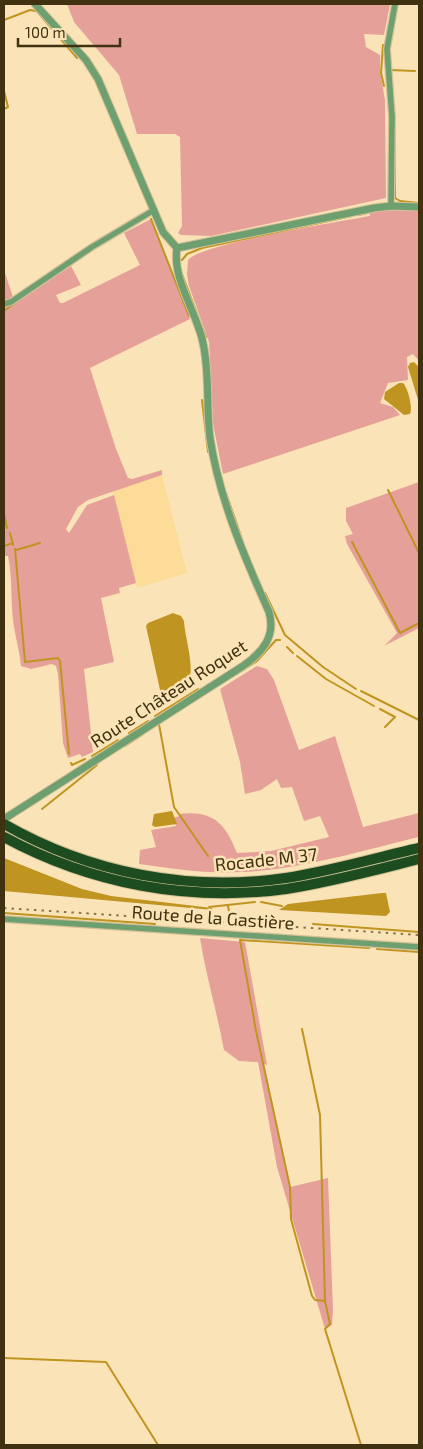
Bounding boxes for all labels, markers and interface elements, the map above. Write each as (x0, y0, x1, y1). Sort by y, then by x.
scale bar (18, 15, 120, 47)
text: 100 m (25, 23, 66, 41)
street label: Route Château Roquet (86, 634, 251, 752)
street label: Rocade M 37 (214, 843, 318, 875)
street label: Route de la Gastière (131, 900, 295, 934)

